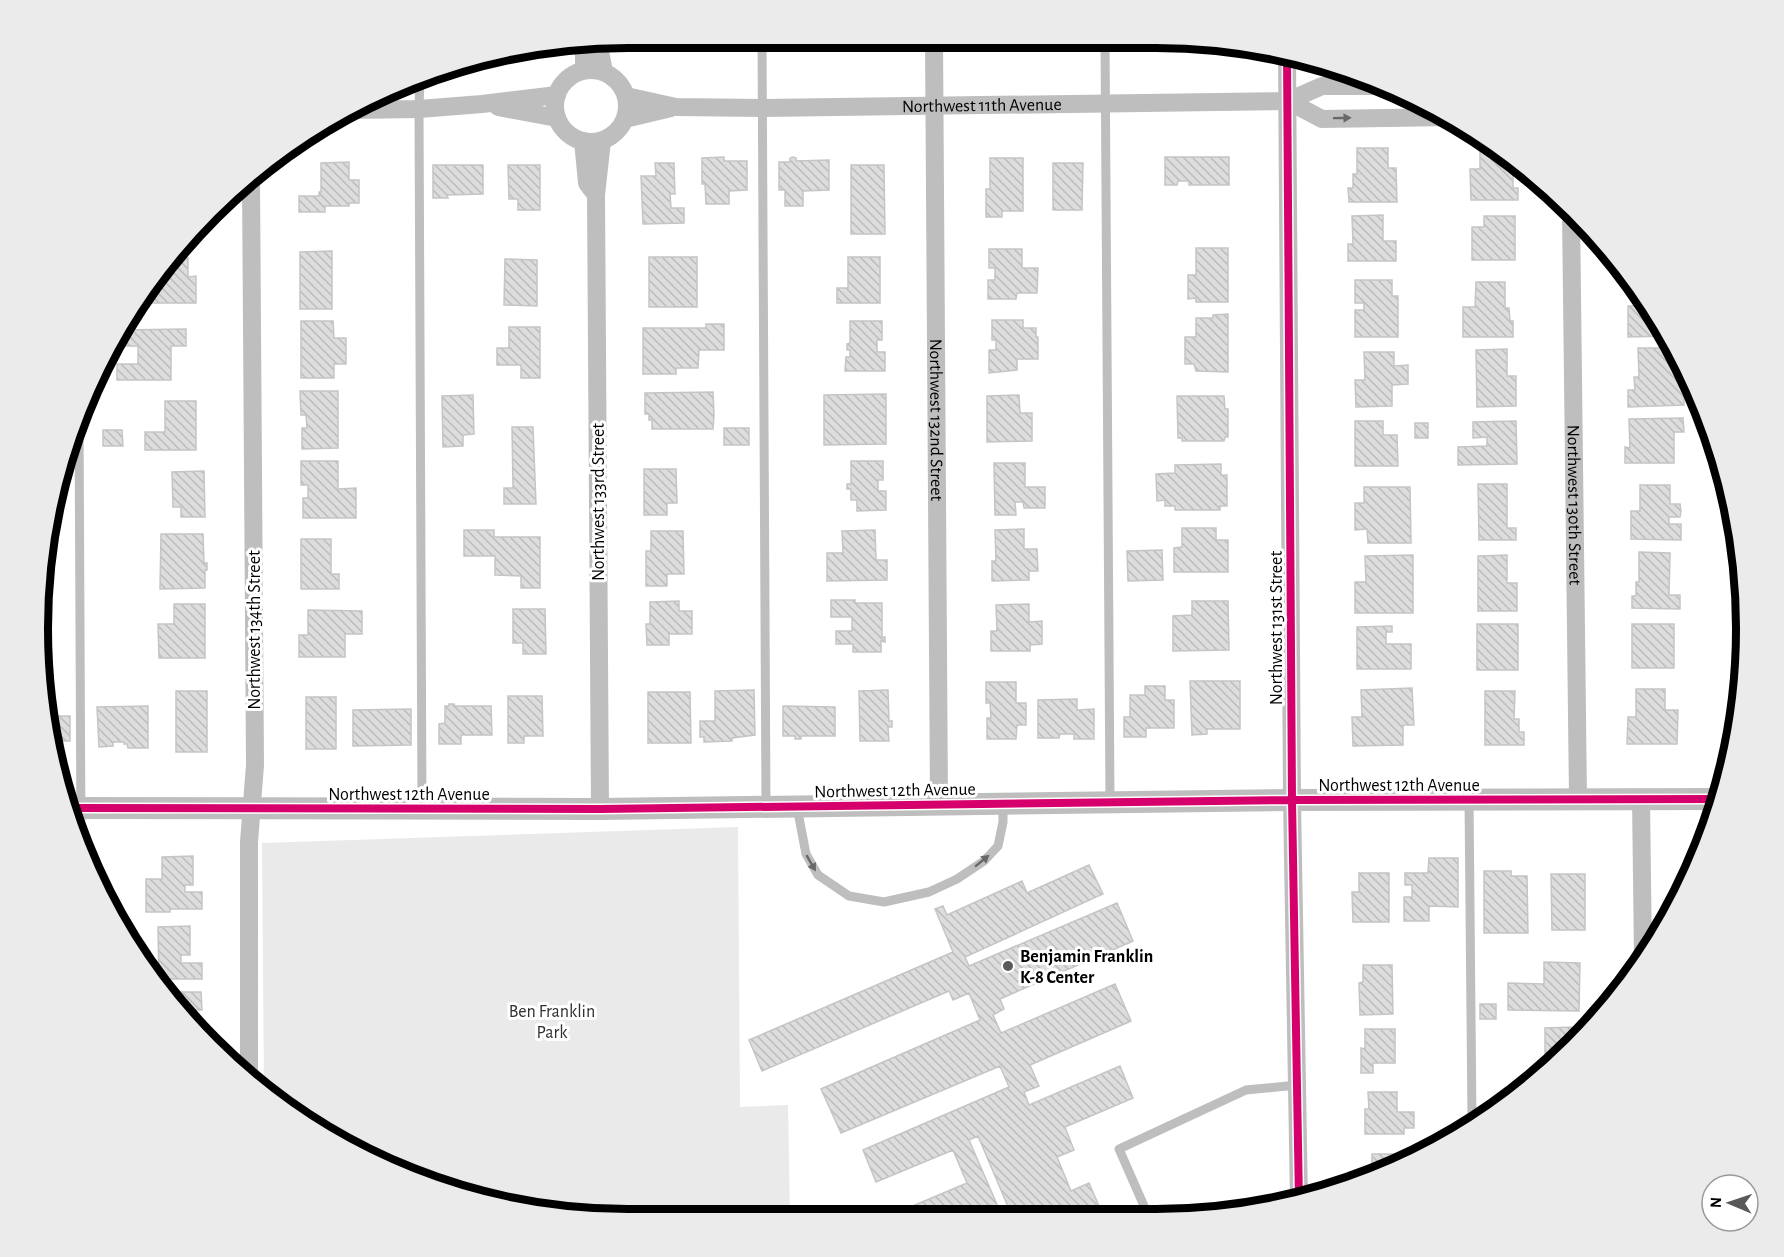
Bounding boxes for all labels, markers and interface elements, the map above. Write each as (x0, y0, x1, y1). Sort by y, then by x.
street label: Northwest 11th Avenue (902, 96, 1062, 116)
one-way arrow (1332, 114, 1351, 123)
street label: Northwest 132nd Street (926, 339, 945, 502)
street label: Northwest 133rd Street (590, 423, 608, 581)
street label: Northwest 130th Street (1564, 425, 1583, 586)
street label: Northwest 134th Street (246, 550, 264, 710)
street label: Northwest 131st Street (1268, 551, 1286, 705)
street label: Northwest 12th Avenue (1318, 777, 1480, 795)
street label: Northwest 12th Avenue (814, 781, 976, 801)
street label: Northwest 12th Avenue (328, 786, 490, 804)
one-way arrow (806, 855, 816, 872)
one-way arrow (975, 855, 990, 867)
place label: Benjamin Franklin K-8 Center (1020, 948, 1153, 987)
marker: Benjamin Franklin K-8 Center (1001, 959, 1015, 973)
park label: Ben Franklin Park (509, 1003, 595, 1042)
north arrow (1700, 1173, 1760, 1233)
text: N (1708, 1197, 1724, 1208)

